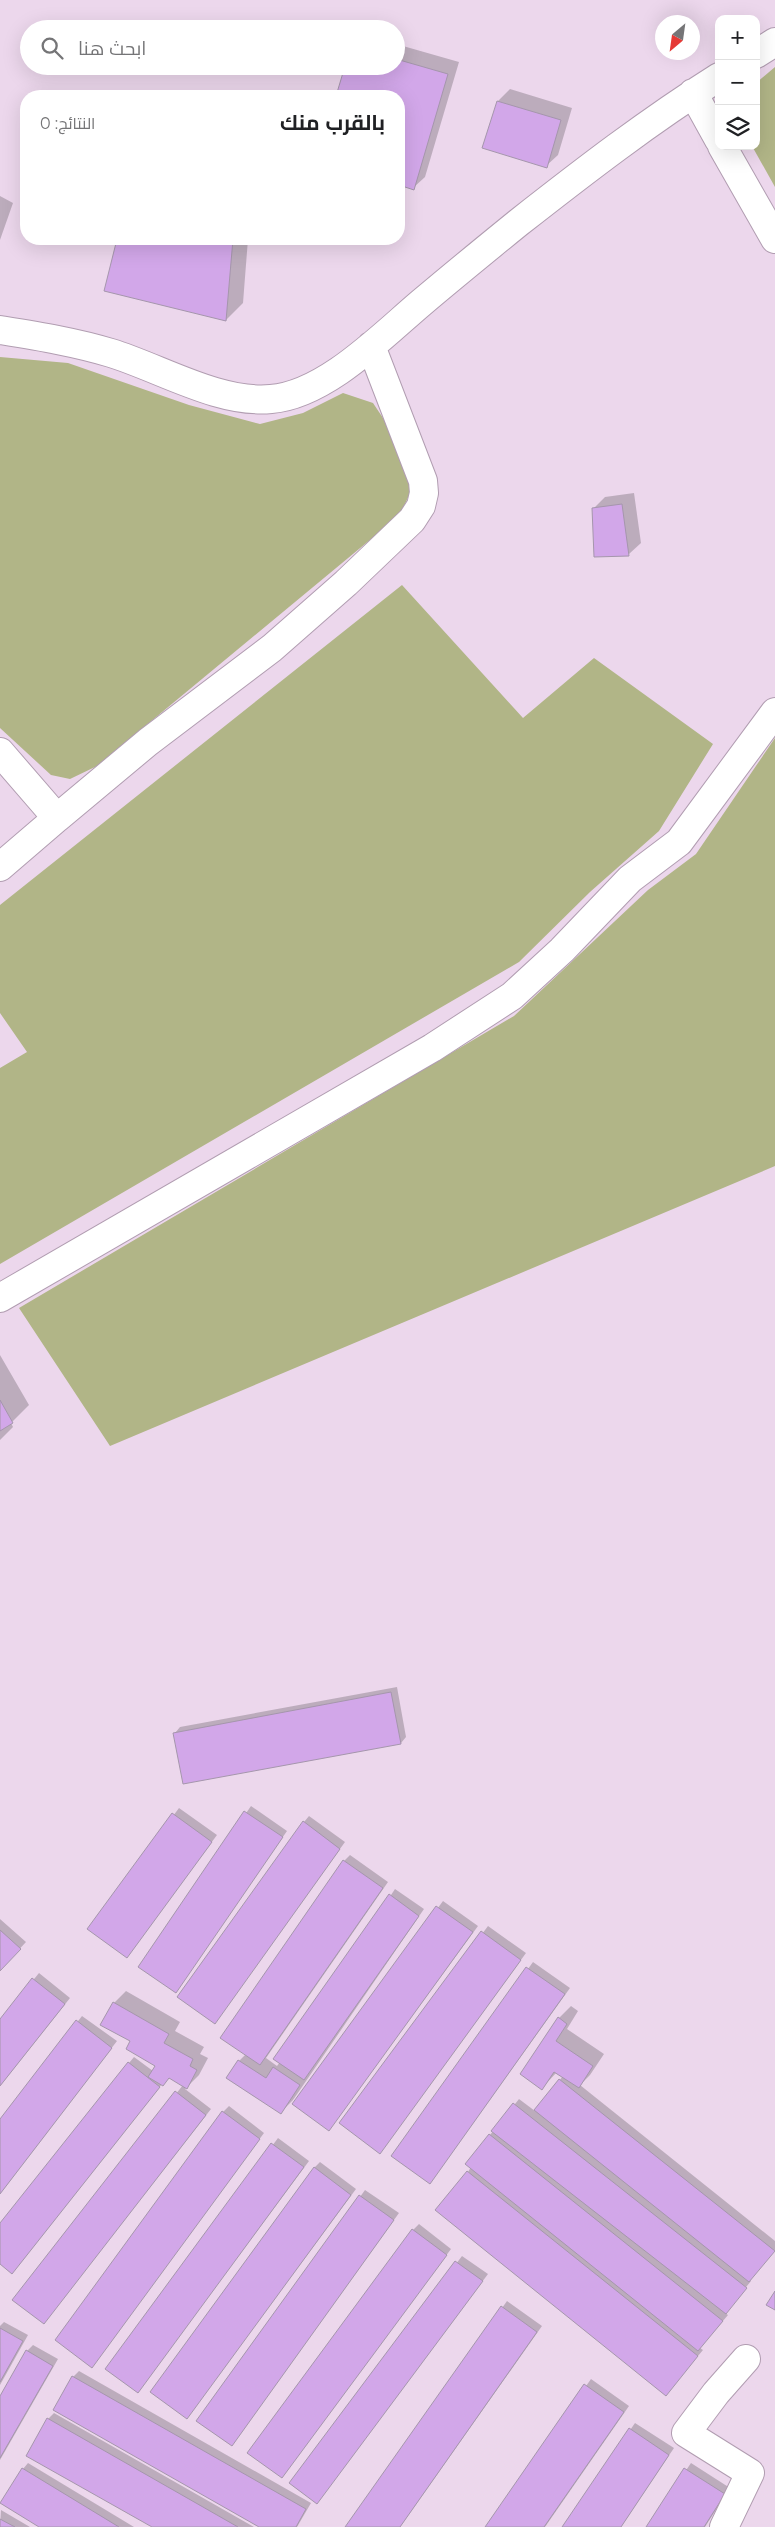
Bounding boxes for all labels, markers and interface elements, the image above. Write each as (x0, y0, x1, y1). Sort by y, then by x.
north arrow (655, 15, 700, 60)
map controls (715, 15, 760, 150)
button: + (715, 15, 760, 60)
search box (20, 20, 405, 75)
icon: search (38, 34, 66, 62)
text: ابحث هنا (78, 37, 146, 60)
button: − (715, 60, 760, 105)
button: layers (715, 105, 760, 150)
text: بالقرب منك (280, 110, 385, 135)
text: النتائج: 0 (40, 114, 95, 133)

